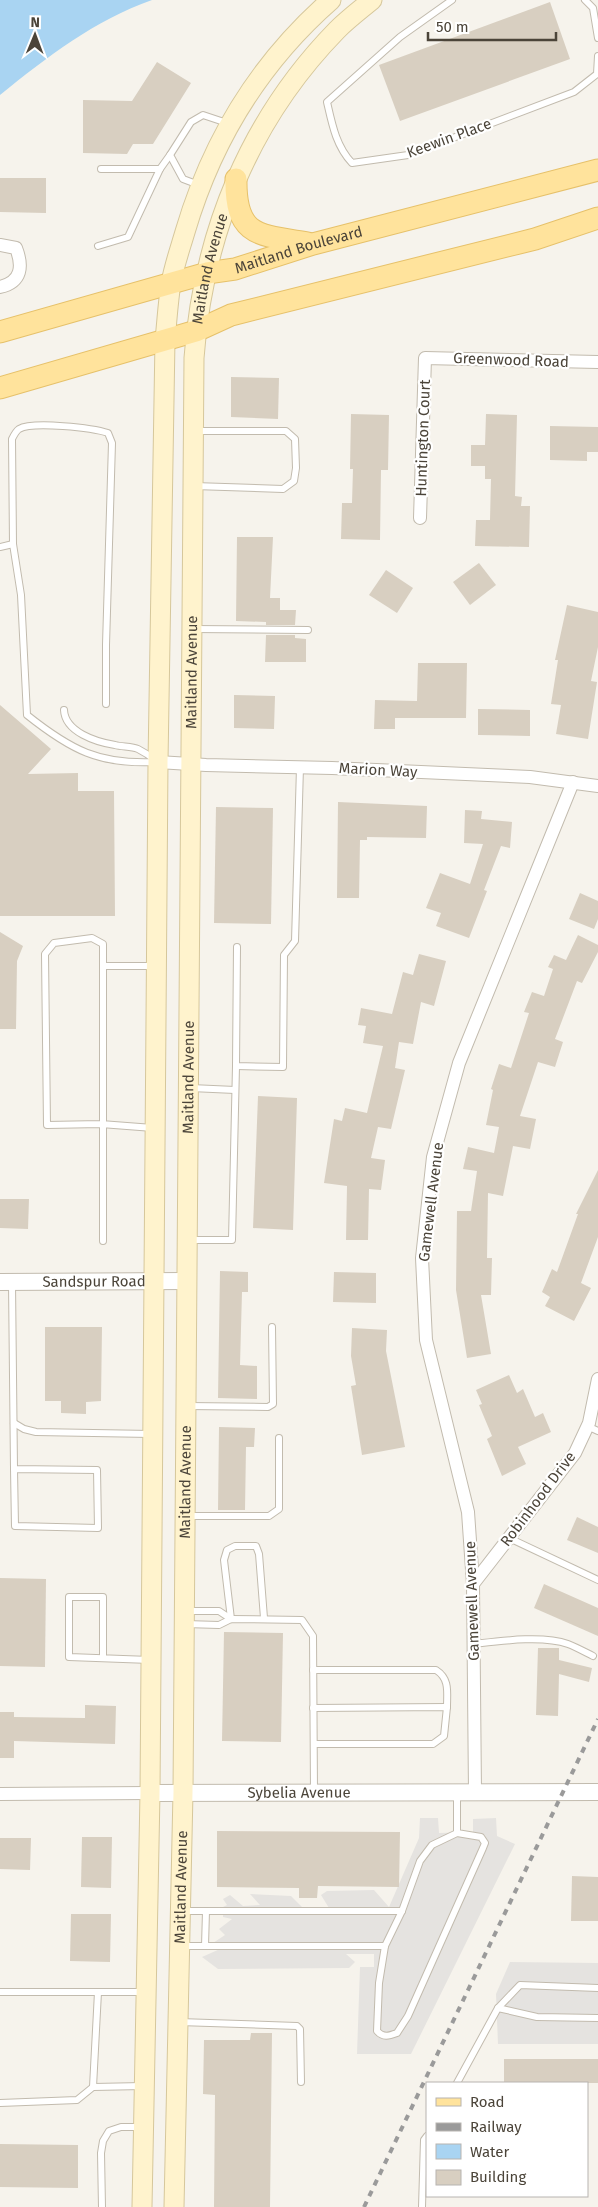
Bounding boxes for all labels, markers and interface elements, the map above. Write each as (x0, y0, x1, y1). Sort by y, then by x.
north arrow (10, 10, 60, 60)
scale bar (428, 10, 556, 42)
text: N (30, 14, 40, 31)
text: 50 m (436, 18, 469, 36)
street label: Keewin Place (404, 114, 494, 162)
street label: Maitland Avenue (188, 211, 232, 325)
street label: Maitland Boulevard (233, 223, 364, 277)
street label: Greenwood Road (453, 349, 569, 371)
street label: Huntington Court (412, 378, 434, 497)
street label: Maitland Avenue (182, 615, 201, 729)
street label: Marion Way (338, 759, 418, 781)
street label: Maitland Avenue (179, 1020, 198, 1134)
street label: Gamewell Avenue (415, 1141, 447, 1263)
street label: Sandspur Road (42, 1272, 146, 1291)
street label: Maitland Avenue (176, 1425, 195, 1539)
street label: Robinhood Drive (497, 1448, 579, 1550)
street label: Gamewell Avenue (461, 1541, 483, 1661)
street label: Sybelia Avenue (247, 1784, 351, 1802)
street label: Maitland Avenue (171, 1830, 191, 1944)
legend (426, 2082, 588, 2197)
text: Road (470, 2093, 505, 2111)
text: Railway (470, 2118, 522, 2136)
text: Water (470, 2143, 509, 2161)
text: Building (470, 2168, 526, 2186)

